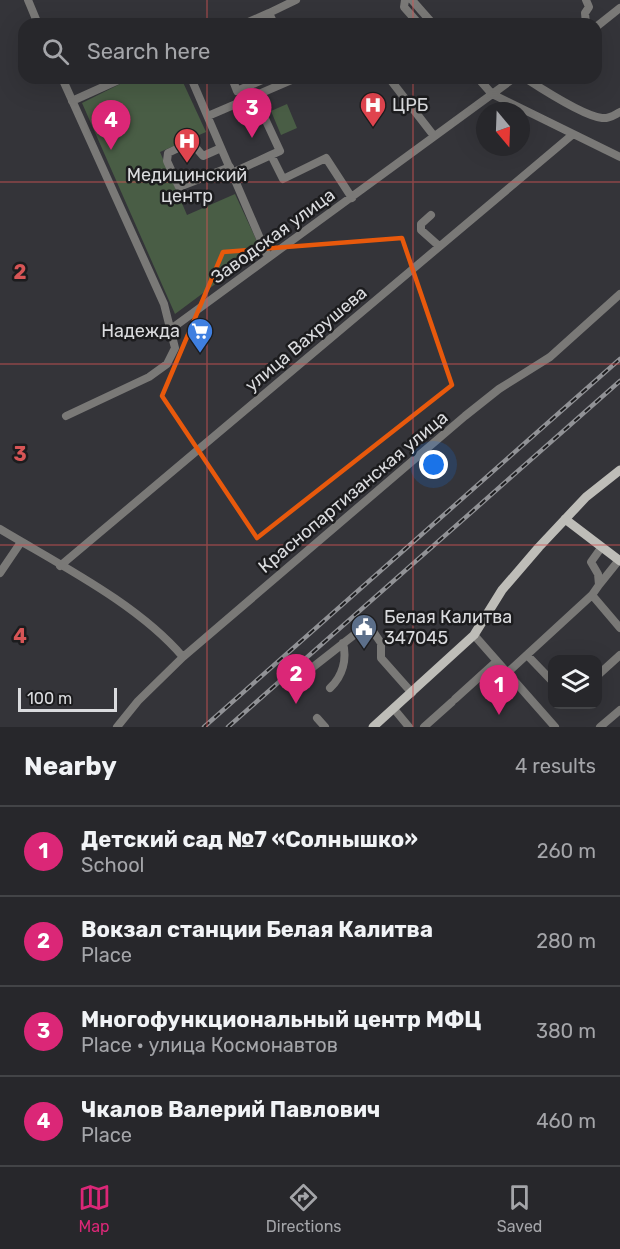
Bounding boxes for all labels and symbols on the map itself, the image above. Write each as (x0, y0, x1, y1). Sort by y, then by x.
pin: 3 (232, 88, 272, 138)
hospital icon: ЦРБ (358, 90, 388, 128)
place label: ЦРБ (392, 94, 428, 116)
pin: 4 (92, 100, 130, 150)
north arrow (476, 102, 530, 156)
hospital icon: Медицинский центр (172, 126, 202, 164)
place label: Медицинский центр (127, 164, 247, 207)
street label: Заводская улица (207, 184, 339, 288)
text: 2 (14, 260, 27, 284)
street label: улица Вахрушева (241, 282, 371, 396)
supermarket icon: Надежда (185, 316, 215, 354)
place label: Надежда (101, 320, 180, 342)
street label: Краснопартизанская улица (254, 406, 452, 578)
text: 3 (13, 442, 27, 466)
your location (419, 450, 448, 479)
place label: Белая Калитва 347045 (384, 606, 512, 649)
public building icon: Белая Калитва 347045 (349, 612, 379, 650)
text: 4 (13, 624, 27, 648)
pin: 2 (276, 654, 316, 704)
pin: 1 (480, 666, 518, 715)
scale bar (18, 685, 117, 712)

